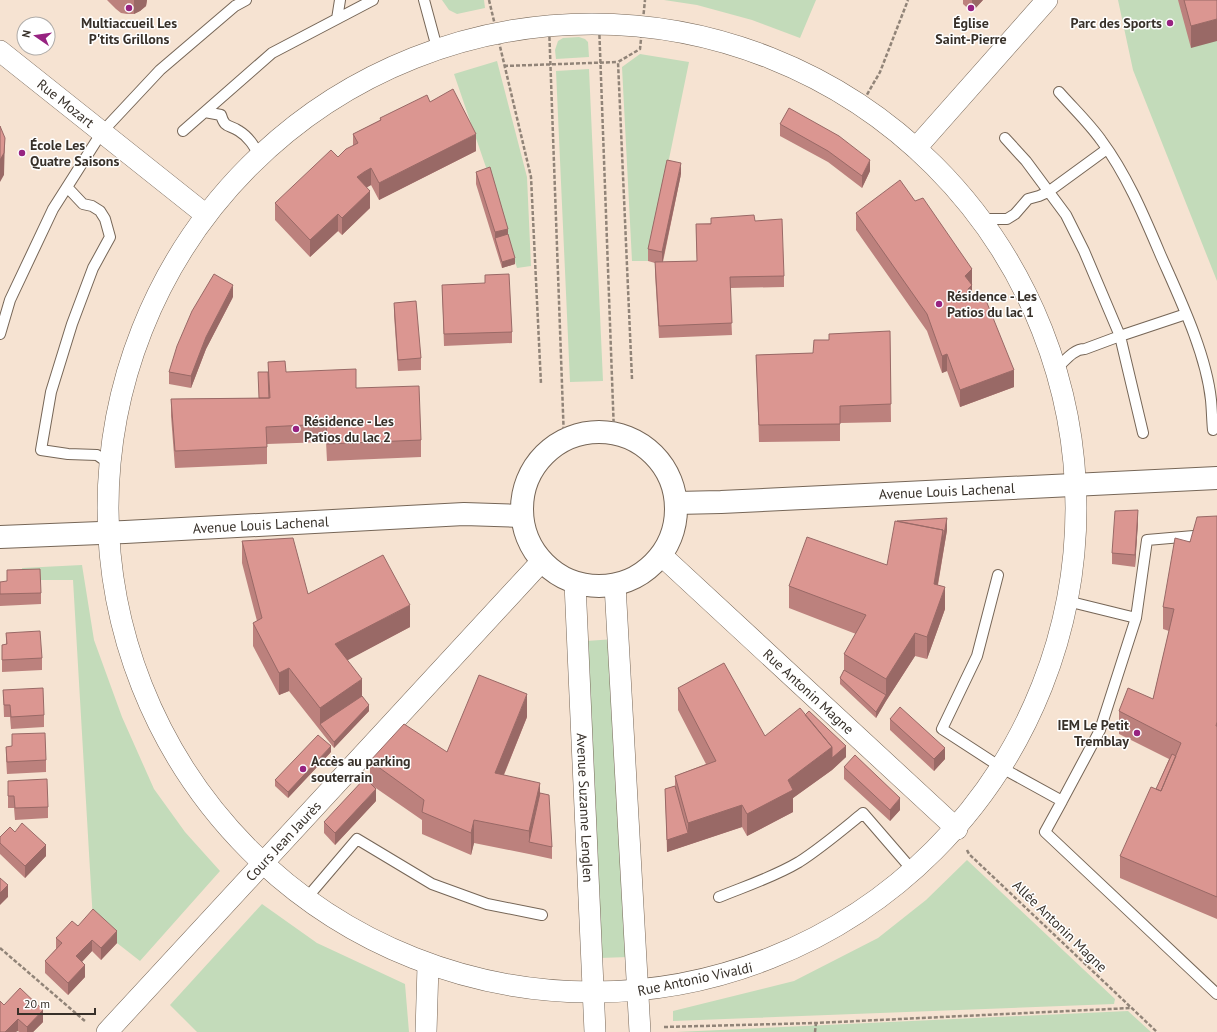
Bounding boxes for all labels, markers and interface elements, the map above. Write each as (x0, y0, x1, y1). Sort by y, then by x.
marker: Multiaccueil Les P'tits Grillons (124, 3, 134, 13)
marker: Église Saint-Pierre (966, 3, 976, 13)
place label: Multiaccueil Les P'tits Grillons (81, 14, 177, 48)
place label: Église Saint-Pierre (935, 14, 1007, 48)
place label: Parc des Sports (1071, 14, 1162, 32)
north arrow (16, 16, 56, 56)
marker: Parc des Sports (1165, 18, 1175, 28)
text: N (19, 29, 34, 39)
street label: Rue Mozart (33, 75, 98, 132)
place label: École Les Quatre Saisons (30, 136, 119, 170)
marker: École Les Quatre Saisons (17, 148, 27, 158)
place label: Résidence - Les Patios du lac 1 (947, 287, 1037, 321)
marker: Résidence - Les Patios du lac 1 (934, 299, 944, 309)
place label: Résidence - Les Patios du lac 2 (304, 412, 394, 446)
marker: Résidence - Les Patios du lac 2 (291, 424, 301, 434)
street label: Avenue Louis Lachenal (878, 479, 1015, 503)
street label: Avenue Louis Lachenal (192, 512, 329, 537)
street label: Rue Antonin Magne (759, 645, 858, 738)
place label: IEM Le Petit Tremblay (1057, 716, 1129, 750)
marker: IEM Le Petit Tremblay (1132, 728, 1142, 738)
street label: Avenue Suzanne Lenglen (573, 733, 597, 883)
place label: Accès au parking souterrain (311, 752, 411, 786)
marker: Accès au parking souterrain (298, 764, 308, 774)
street label: Cours Jean Jaurès (242, 797, 325, 885)
street label: Allée Antonin Magne (1009, 876, 1111, 976)
street label: Rue Antonio Vivaldi (636, 958, 754, 1000)
scale bar (18, 990, 95, 1016)
text: 20 m (24, 996, 50, 1011)

